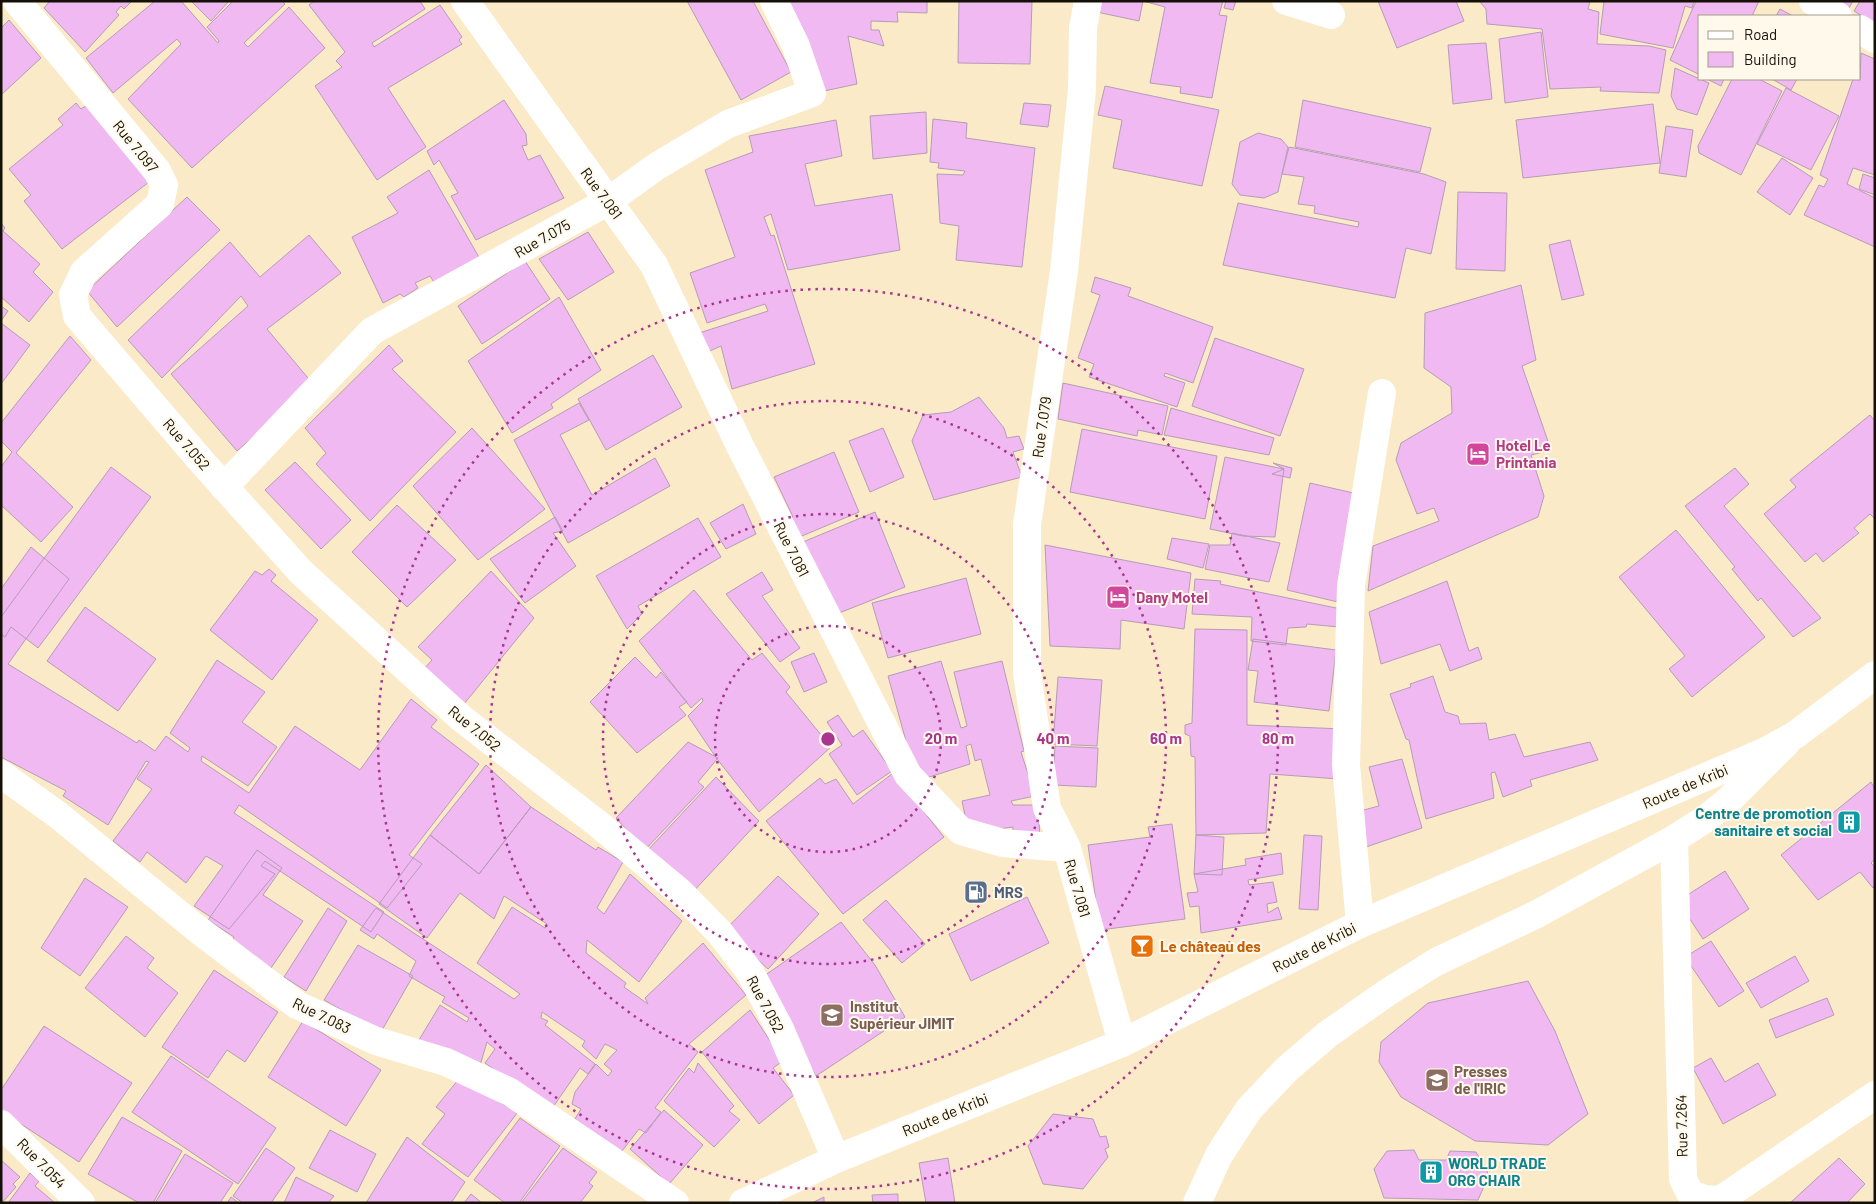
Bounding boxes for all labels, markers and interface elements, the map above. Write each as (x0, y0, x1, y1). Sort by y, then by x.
legend (1698, 15, 1861, 80)
text: Road (1744, 25, 1777, 43)
text: Building (1744, 50, 1797, 68)
street label: Rue 7.097 (110, 116, 162, 176)
street label: Rue 7.081 (577, 164, 627, 222)
street label: Rue 7.075 (511, 215, 573, 261)
street label: Rue 7.079 (1028, 395, 1054, 459)
street label: Rue 7.052 (160, 414, 214, 474)
place label: Hotel Le Printania (1496, 436, 1556, 471)
hotel icon: Hotel Le Printania (1465, 441, 1491, 467)
street label: Rue 7.081 (770, 518, 814, 580)
hotel icon: Dany Motel (1105, 584, 1131, 610)
place label: Dany Motel (1136, 588, 1208, 606)
street label: Rue 7.052 (445, 701, 505, 755)
text: 20 m (925, 729, 957, 747)
text: 40 m (1036, 729, 1070, 747)
text: 60 m (1150, 729, 1182, 747)
text: 80 m (1262, 729, 1294, 747)
centre of rings (819, 730, 837, 748)
street label: Route de Kribi (1639, 760, 1731, 812)
place label: Centre de promotion sanitaire et social (1695, 804, 1832, 839)
building icon: Centre de promotion sanitaire et social (1836, 809, 1862, 835)
street label: Rue 7.081 (1061, 857, 1095, 919)
fuel station icon: MRS (963, 879, 989, 905)
place label: MRS (994, 883, 1023, 901)
street label: Route de Kribi (1269, 918, 1359, 976)
bar icon: Le château des (1129, 933, 1155, 959)
place label: Le château des (1160, 937, 1261, 955)
street label: Rue 7.052 (743, 972, 789, 1036)
street label: Rue 7.083 (290, 993, 354, 1037)
place label: Institut Supérieur JIMIT (850, 997, 955, 1032)
school or university icon: Institut Supérieur JIMIT (819, 1002, 845, 1028)
place label: Presses de l'IRIC (1454, 1062, 1508, 1097)
school or university icon: Presses de l'IRIC (1424, 1067, 1450, 1093)
street label: Route de Kribi (899, 1089, 991, 1139)
street label: Rue 7.264 (1671, 1094, 1691, 1158)
street label: Rue 7.054 (14, 1134, 70, 1192)
place label: WORLD TRADE ORG CHAIR (1448, 1154, 1547, 1189)
building icon: WORLD TRADE ORG CHAIR (1418, 1159, 1444, 1185)

